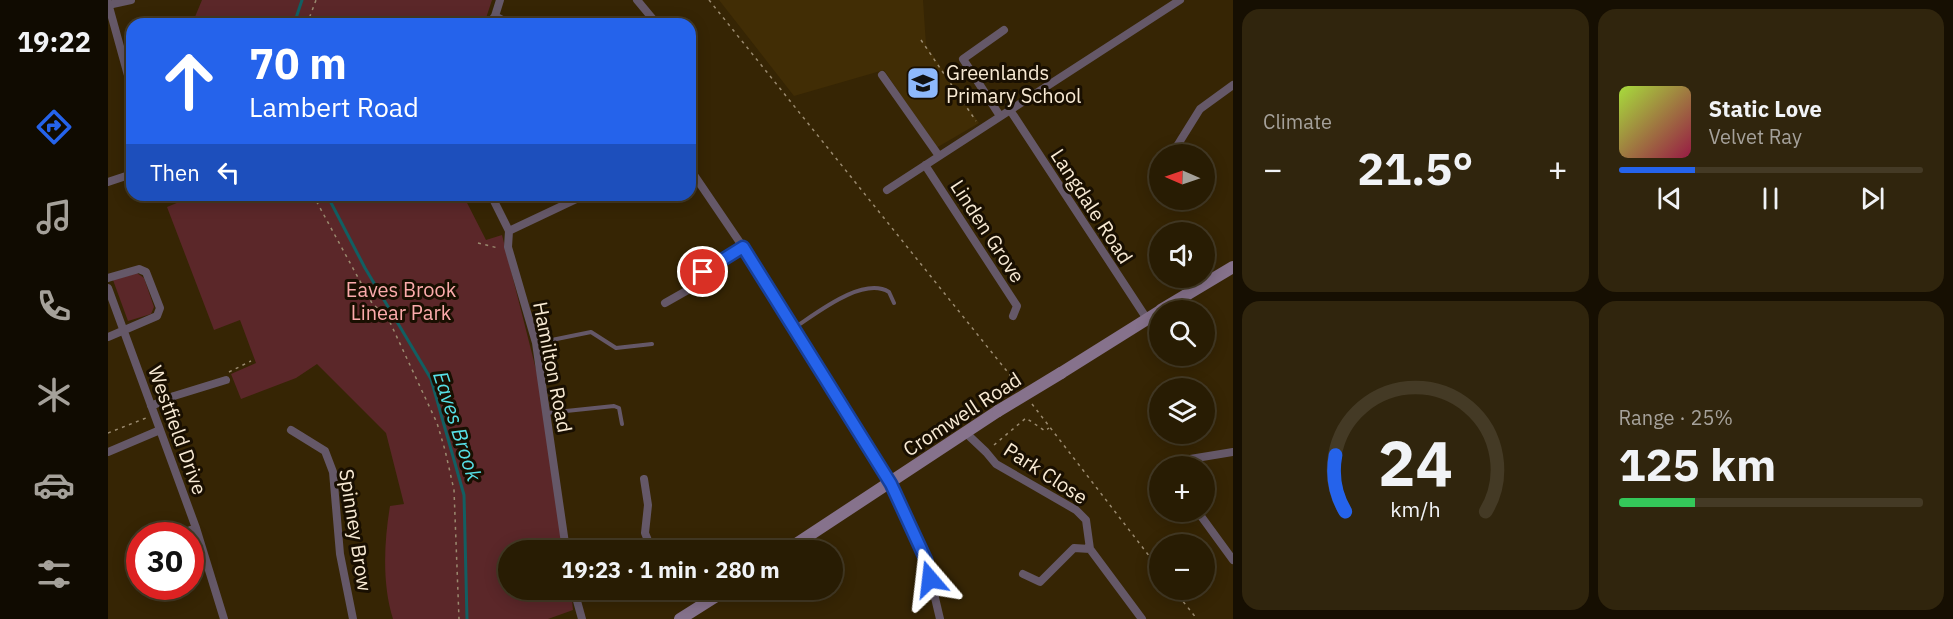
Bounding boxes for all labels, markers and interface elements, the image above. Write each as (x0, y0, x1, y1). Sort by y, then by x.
text: 19:22 (17, 24, 91, 59)
text: 70 m (249, 36, 347, 91)
icon: ahead (150, 42, 228, 120)
place label: Greenlands Primary School (946, 59, 1082, 109)
school or university icon: Greenlands Primary School (905, 65, 941, 101)
text: Lambert Road (249, 89, 419, 124)
text: Static Love (1709, 94, 1822, 123)
icon: directions (33, 106, 75, 148)
text: Climate (1263, 108, 1332, 135)
text: Velvet Ray (1709, 123, 1802, 150)
text: 21.5° (1357, 139, 1473, 197)
street label: Langdale Road (1045, 143, 1139, 269)
north arrow (1149, 144, 1215, 210)
map controls (1149, 144, 1215, 600)
text: − (1263, 147, 1283, 190)
text: + (1548, 147, 1567, 190)
icon: left (212, 156, 245, 189)
text: Then (150, 158, 200, 187)
street label: Linden Grove (945, 174, 1031, 288)
icon: previous (1653, 182, 1686, 215)
icon: pause (1754, 182, 1787, 215)
icon: next (1856, 182, 1889, 215)
icon: music (33, 196, 75, 238)
button: sound (1149, 222, 1215, 288)
pin (677, 246, 728, 297)
icon: arrive (686, 255, 719, 288)
park label: Eaves Brook Linear Park (346, 276, 457, 326)
icon: phone (33, 285, 75, 327)
street label: Hamilton Road (527, 299, 579, 435)
button: search (1149, 300, 1215, 366)
street label: Westfield Drive (142, 362, 214, 498)
street label: Cromwell Road (898, 366, 1026, 462)
water label: Eaves Brook (427, 367, 489, 486)
icon: climate (33, 374, 75, 416)
button: layers (1149, 378, 1215, 444)
text: Range · 25% (1619, 404, 1733, 431)
text: 24 (1378, 422, 1453, 503)
text: 125 km (1619, 435, 1776, 493)
street label: Park Close (999, 436, 1093, 510)
button: + (1149, 456, 1215, 522)
icon: car (33, 464, 75, 506)
street label: Spinney Brow (333, 467, 379, 593)
text: km/h (1390, 496, 1440, 524)
speed limit sign: 30 (126, 522, 204, 600)
button: − (1149, 534, 1215, 600)
position arrow (898, 547, 962, 611)
icon: filters (33, 553, 75, 595)
text: 19:23 · 1 min · 280 m (561, 555, 780, 584)

